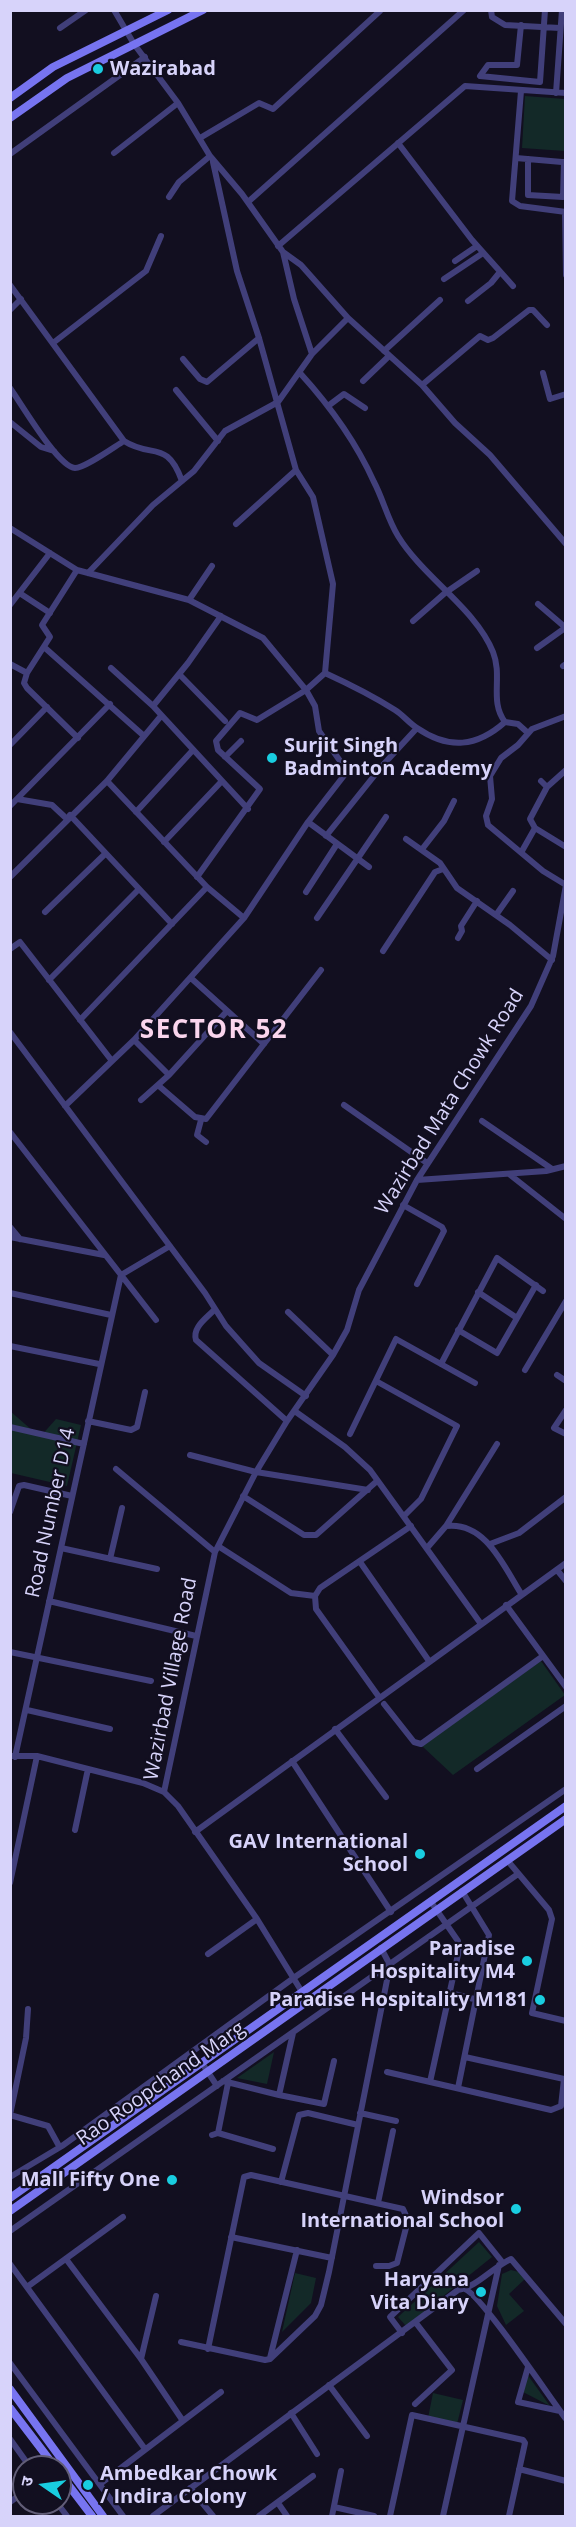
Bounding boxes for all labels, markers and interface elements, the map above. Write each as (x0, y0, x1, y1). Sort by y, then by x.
place label: Wazirabad (110, 57, 216, 81)
marker: Wazirabad (91, 62, 105, 76)
place label: Surjit Singh Badminton Academy (284, 734, 492, 781)
marker: Surjit Singh Badminton Academy (265, 751, 279, 765)
street label: Wazirbad Mata Chowk Road (371, 985, 529, 1219)
district label: SECTOR 52 (140, 1015, 288, 1047)
street label: Road Number D14 (21, 1426, 81, 1600)
street label: Wazirbad Village Road (140, 1576, 202, 1782)
place label: GAV International School (228, 1830, 408, 1877)
marker: GAV International School (413, 1847, 427, 1861)
place label: Paradise Hospitality M4 (370, 1937, 515, 1984)
marker: Paradise Hospitality M4 (520, 1954, 534, 1968)
place label: Paradise Hospitality M181 (269, 1988, 528, 2012)
marker: Paradise Hospitality M181 (533, 1993, 547, 2007)
street label: Rao Roopchand Marg (72, 2017, 250, 2151)
place label: Mall Fifty One (21, 2168, 160, 2192)
marker: Mall Fifty One (165, 2173, 179, 2187)
place label: Windsor International School (300, 2186, 504, 2233)
marker: Windsor International School (509, 2202, 523, 2216)
place label: Haryana Vita Diary (370, 2268, 469, 2315)
marker: Haryana Vita Diary (474, 2285, 488, 2299)
north arrow (12, 2455, 72, 2515)
place label: Ambedkar Chowk / Indira Colony (100, 2462, 277, 2509)
text: उ (15, 2474, 38, 2488)
marker: Ambedkar Chowk / Indira Colony (81, 2478, 95, 2492)

